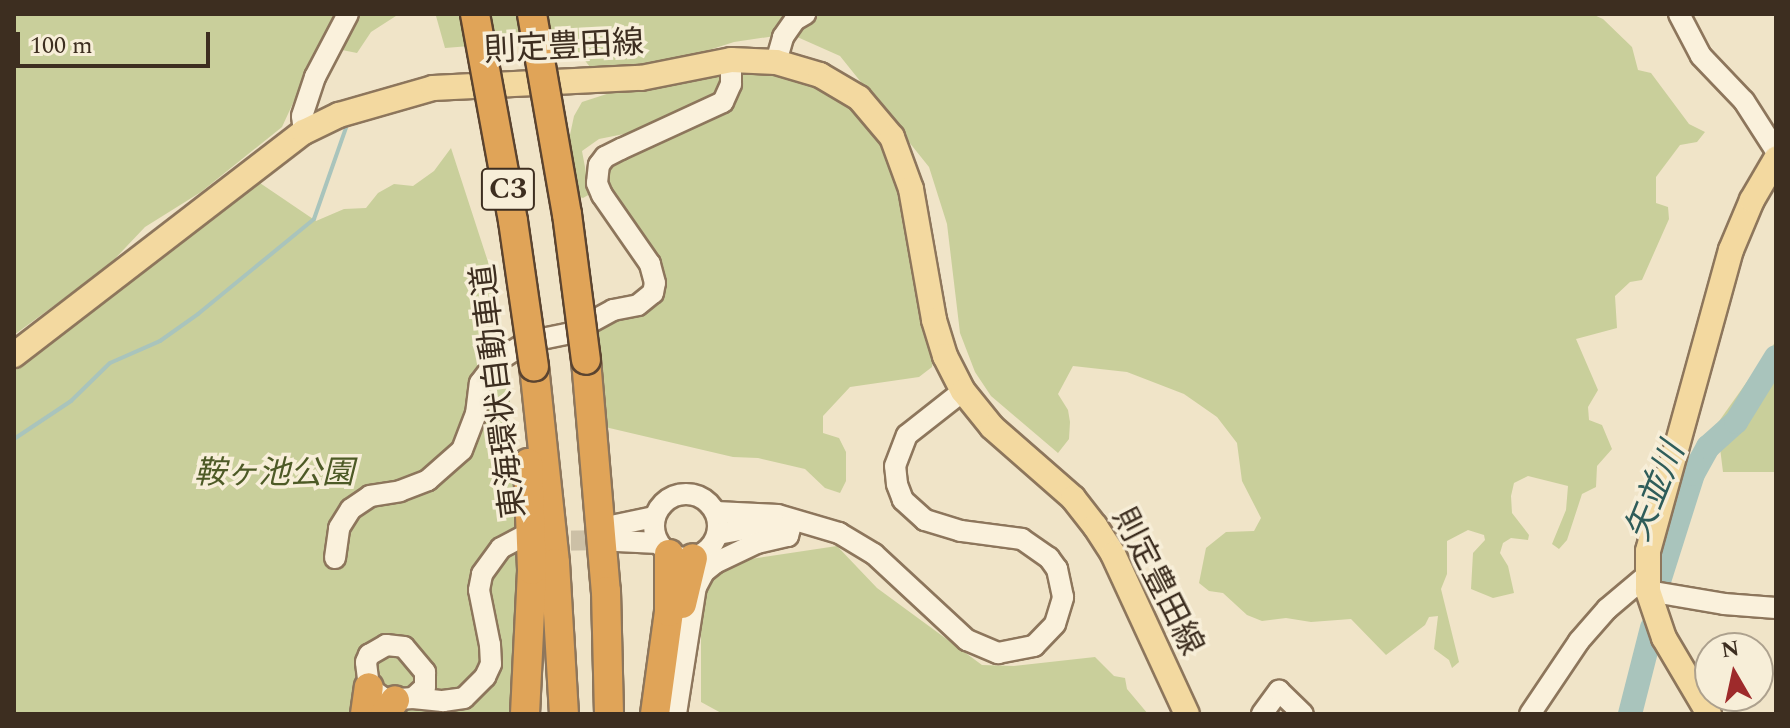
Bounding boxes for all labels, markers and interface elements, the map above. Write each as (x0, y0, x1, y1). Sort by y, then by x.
scale bar (20, 16, 214, 66)
street label: 則定豊田線 (483, 25, 645, 71)
text: 100 m (30, 28, 93, 64)
road number: C3 (480, 163, 536, 215)
street label: 東海環状自動車道 (465, 262, 535, 520)
water label: 矢並川 (1618, 437, 1694, 547)
park label: 鞍ヶ池公園 (194, 455, 354, 493)
street label: 則定豊田線 (1104, 502, 1210, 662)
north arrow (1694, 632, 1774, 712)
text: N (1719, 632, 1742, 667)

